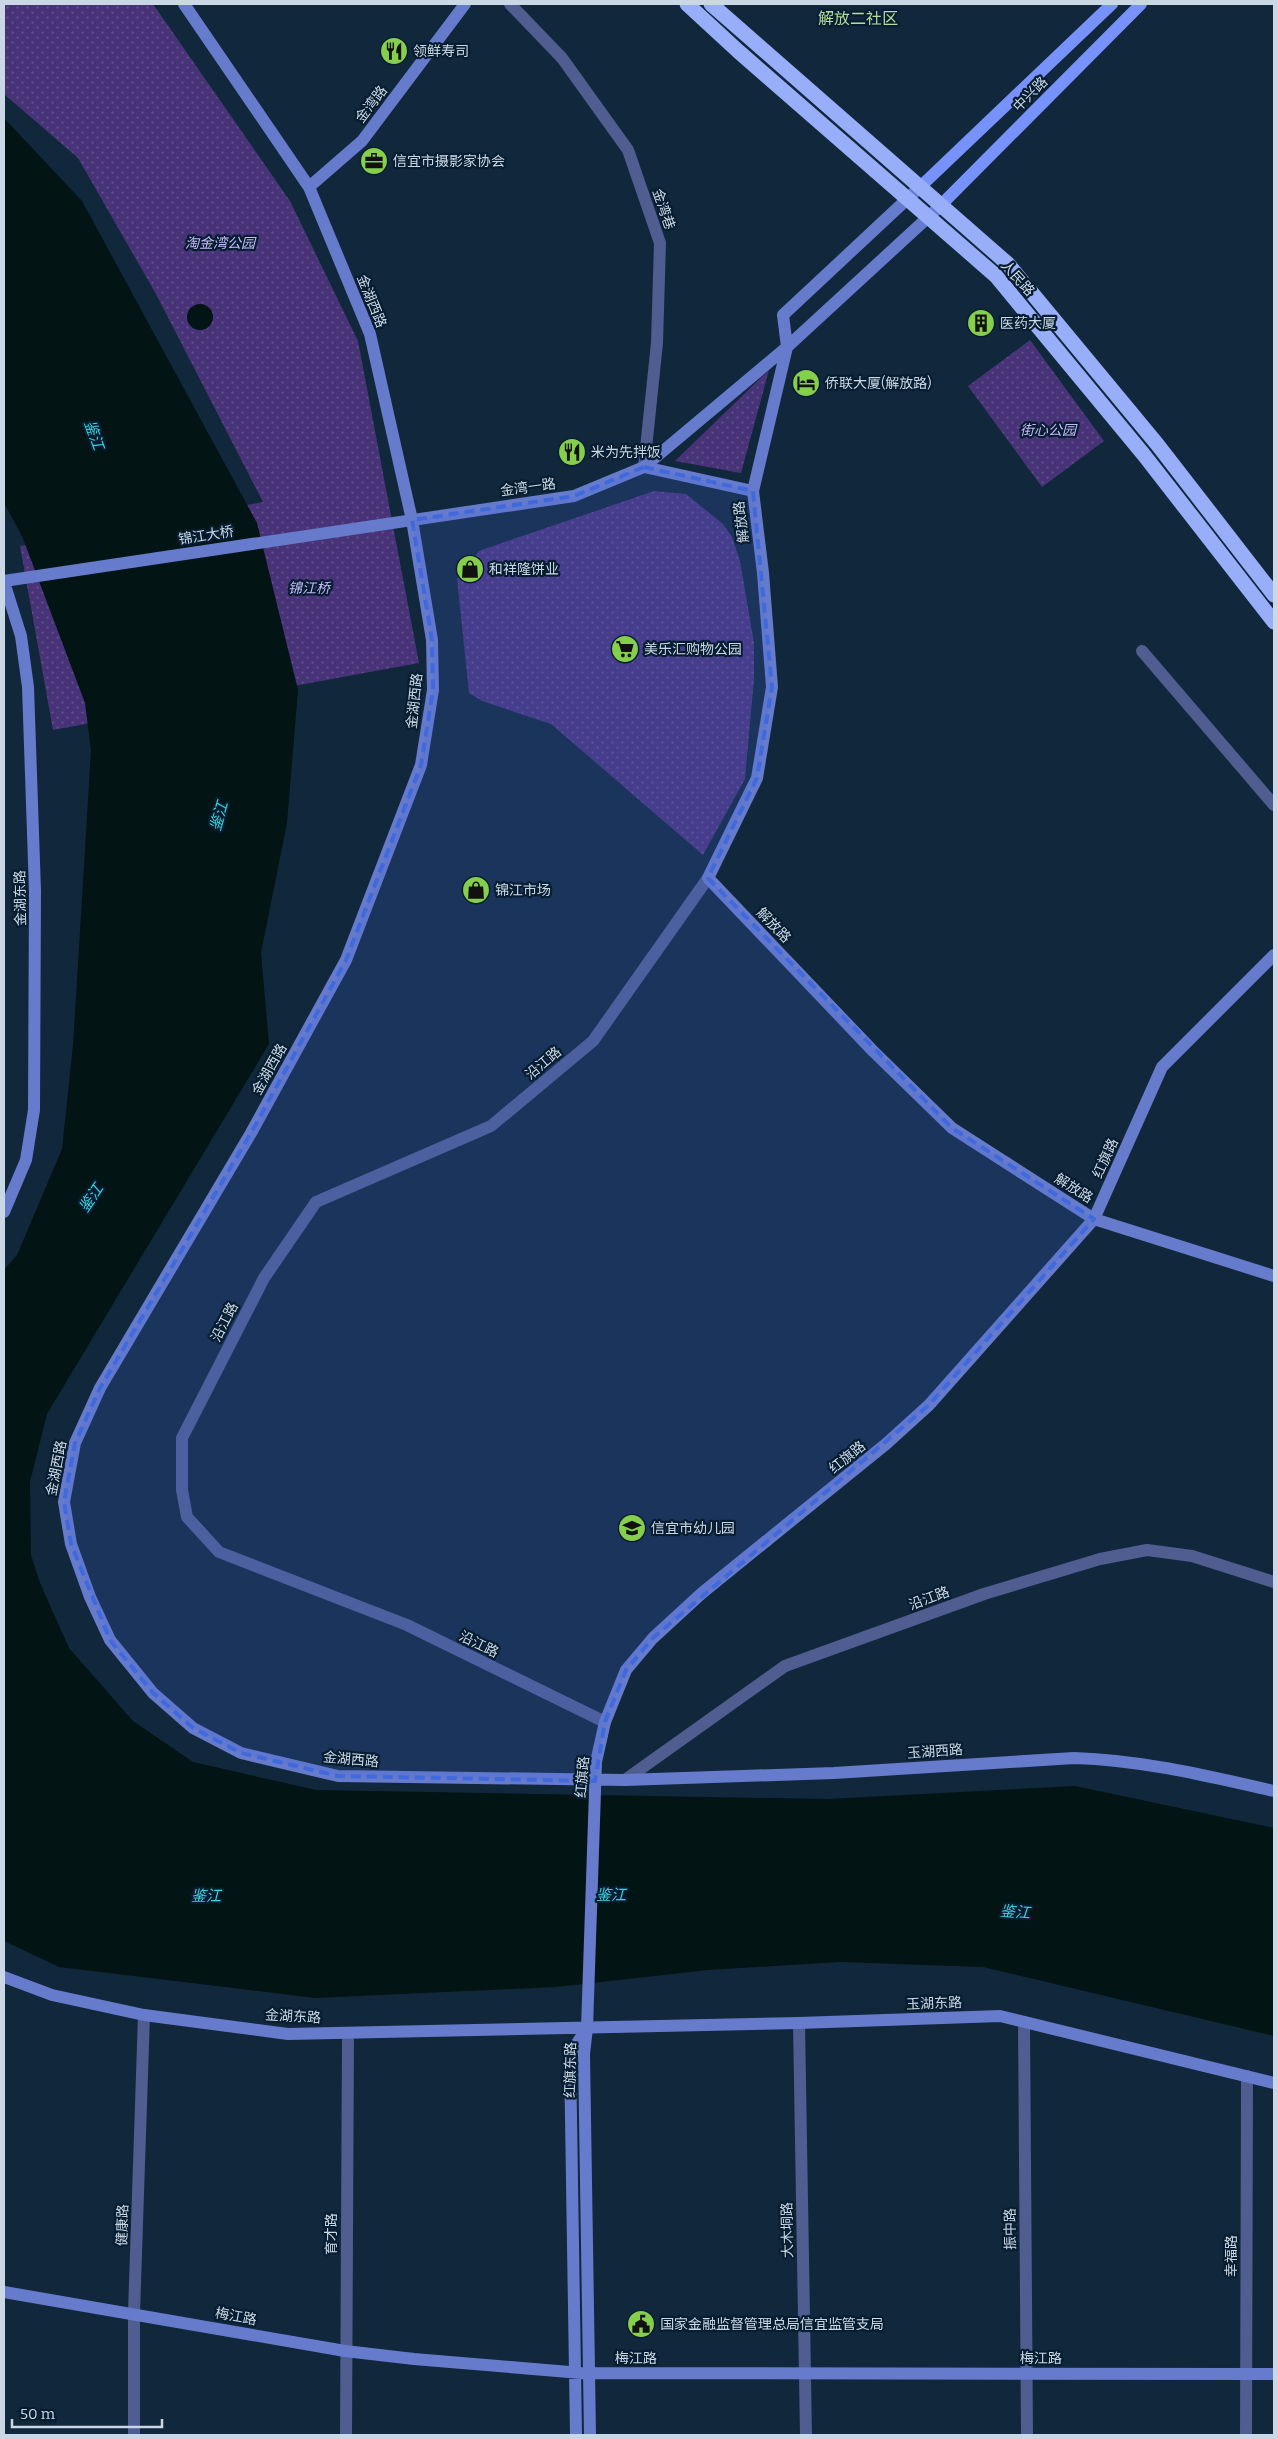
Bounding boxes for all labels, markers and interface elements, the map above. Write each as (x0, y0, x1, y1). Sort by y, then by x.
district label: 解放二社区 (818, 9, 898, 28)
restaurant icon: 领鲜寿司 (379, 36, 409, 66)
place label: 领鲜寿司 (413, 43, 469, 60)
street label: 中兴路 (1009, 73, 1051, 115)
street label: 金湾路 (352, 82, 391, 126)
office icon: 信宜市摄影家协会 (359, 146, 389, 176)
place label: 信宜市摄影家协会 (393, 153, 505, 170)
street label: 金湾巷 (649, 187, 678, 232)
park label: 淘金湾公园 (185, 235, 257, 252)
street label: 人民路 (997, 257, 1038, 300)
street label: 金湖西路 (353, 272, 390, 330)
building icon: 医药大厦 (966, 308, 996, 338)
place label: 医药大厦 (1000, 315, 1056, 332)
hotel icon: 侨联大厦(解放路) (791, 368, 821, 398)
place label: 侨联大厦(解放路) (825, 375, 932, 392)
water label: 鉴江 (80, 418, 108, 454)
park label: 街心公园 (1020, 422, 1078, 439)
restaurant icon: 米为先拌饭 (557, 437, 587, 467)
place label: 米为先拌饭 (591, 444, 661, 461)
street label: 金湾一路 (499, 475, 557, 500)
street label: 解放路 (731, 500, 752, 544)
street label: 锦江大桥 (177, 523, 235, 548)
shop icon: 和祥隆饼业 (455, 554, 485, 584)
place label: 和祥隆饼业 (489, 561, 559, 578)
park label: 锦江桥 (288, 580, 332, 597)
supermarket icon: 美乐汇购物公园 (610, 634, 640, 664)
place label: 美乐汇购物公园 (644, 641, 742, 658)
street label: 金湖西路 (403, 672, 426, 730)
water label: 鉴江 (206, 797, 232, 833)
street label: 金湖东路 (12, 870, 29, 926)
shop icon: 锦江市场 (461, 875, 491, 905)
place label: 锦江市场 (495, 882, 551, 899)
street label: 解放路 (753, 904, 794, 946)
street label: 金湖西路 (248, 1041, 290, 1098)
street label: 沿江路 (522, 1043, 565, 1083)
street label: 红旗路 (1089, 1136, 1122, 1181)
street label: 解放路 (1051, 1170, 1096, 1207)
water label: 鉴江 (75, 1179, 108, 1215)
street label: 沿江路 (207, 1300, 242, 1345)
street label: 红旗路 (826, 1438, 869, 1477)
street label: 金湖西路 (43, 1439, 70, 1497)
school or university icon: 信宜市幼儿园 (617, 1513, 647, 1543)
place label: 信宜市幼儿园 (651, 1520, 735, 1537)
street label: 沿江路 (907, 1583, 952, 1614)
street label: 沿江路 (456, 1628, 501, 1661)
street label: 玉湖西路 (907, 1741, 964, 1762)
street label: 金湖西路 (322, 1749, 380, 1770)
street label: 红旗路 (572, 1755, 593, 1799)
water label: 鉴江 (596, 1886, 628, 1904)
water label: 鉴江 (191, 1887, 223, 1905)
water label: 鉴江 (999, 1902, 1033, 1922)
street label: 玉湖东路 (906, 1994, 962, 2013)
street label: 金湖东路 (265, 2007, 321, 2026)
street label: 红旗东路 (562, 2042, 579, 2098)
street label: 大木垌路 (779, 2202, 796, 2258)
street label: 健康路 (113, 2204, 132, 2246)
street label: 振中路 (1002, 2208, 1019, 2250)
street label: 育才路 (323, 2213, 340, 2255)
street label: 幸福路 (1223, 2235, 1240, 2277)
street label: 梅江路 (214, 2304, 258, 2329)
public building icon: 国家金融监督管理总局信宜监管支局 (626, 2309, 656, 2339)
place label: 国家金融监督管理总局信宜监管支局 (660, 2316, 884, 2333)
street label: 梅江路 (615, 2350, 657, 2367)
street label: 梅江路 (1020, 2350, 1062, 2367)
scale bar (12, 2396, 162, 2428)
text: 50 m (20, 2405, 56, 2423)

